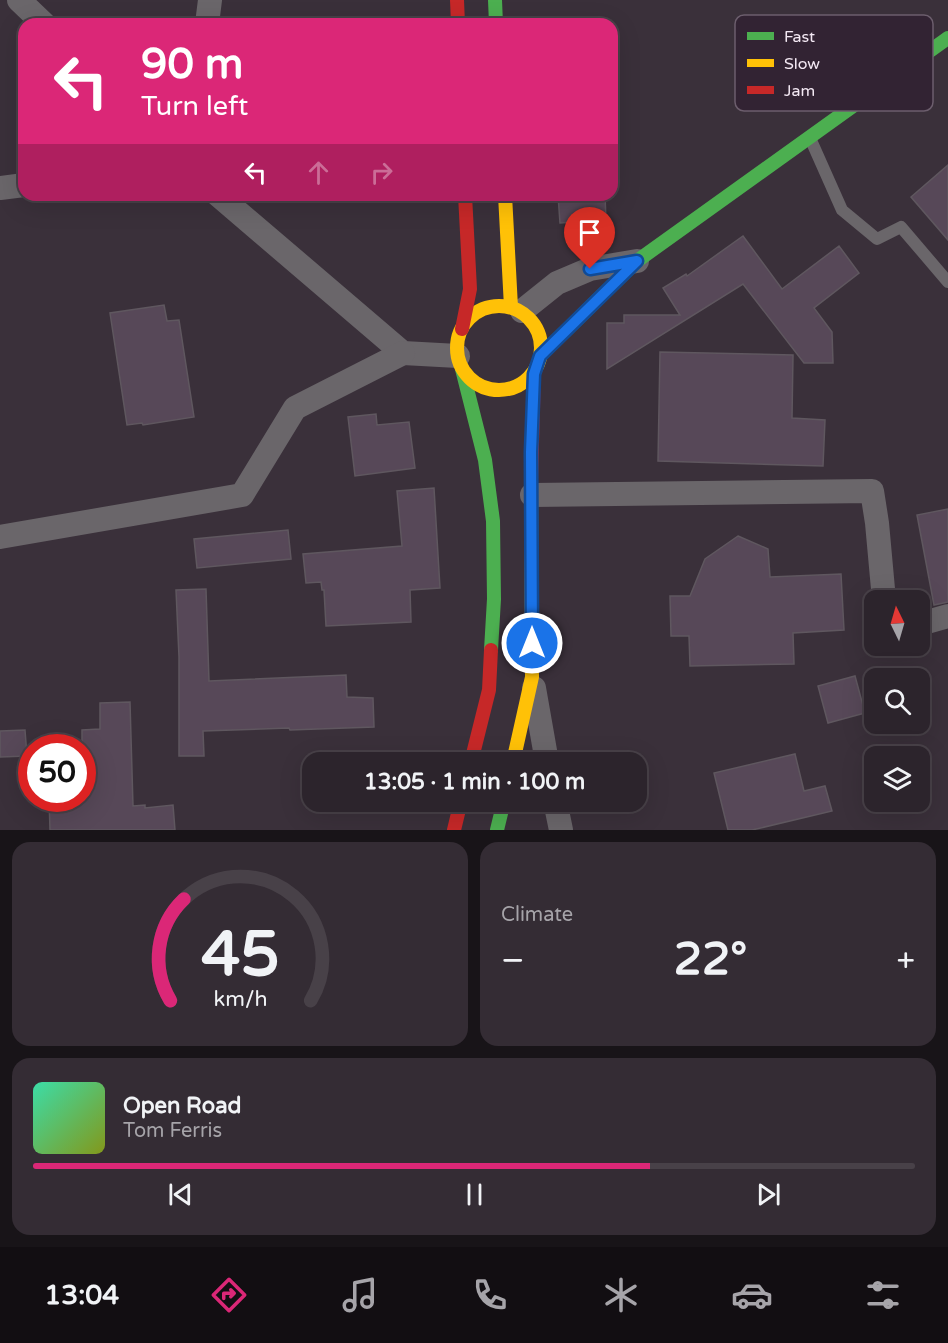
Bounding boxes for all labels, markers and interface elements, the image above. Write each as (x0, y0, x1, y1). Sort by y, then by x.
legend (735, 15, 933, 111)
text: Fast (784, 27, 815, 47)
text: 90 m (141, 39, 243, 90)
icon: left (42, 42, 120, 120)
text: Slow (784, 54, 820, 74)
text: Jam (784, 81, 815, 101)
text: Turn left (141, 90, 248, 123)
icon: left (239, 156, 272, 189)
icon: ahead (302, 156, 335, 189)
icon: right (365, 156, 398, 189)
pin (564, 207, 615, 269)
icon: arrive (573, 216, 606, 249)
north arrow (864, 590, 930, 656)
map controls (864, 590, 930, 812)
position arrow (500, 611, 564, 675)
button: search (864, 668, 930, 734)
speed limit sign: 50 (18, 734, 96, 812)
button: layers (864, 746, 930, 812)
text: 13:05 · 1 min · 100 m (364, 769, 585, 795)
text: Climate (501, 903, 573, 927)
text: 45 (201, 918, 279, 993)
text: 22° (674, 933, 747, 987)
text: − (501, 941, 525, 980)
text: + (896, 941, 915, 980)
text: km/h (213, 986, 267, 1012)
text: Open Road (123, 1093, 241, 1119)
text: Tom Ferris (123, 1119, 222, 1143)
icon: previous (164, 1178, 197, 1211)
icon: pause (458, 1178, 491, 1211)
icon: next (752, 1178, 785, 1211)
icon: directions (208, 1274, 250, 1316)
icon: music (339, 1274, 381, 1316)
icon: phone (469, 1274, 511, 1316)
icon: climate (600, 1274, 642, 1316)
icon: car (731, 1274, 773, 1316)
icon: filters (862, 1274, 904, 1316)
text: 13:04 (44, 1279, 119, 1312)

